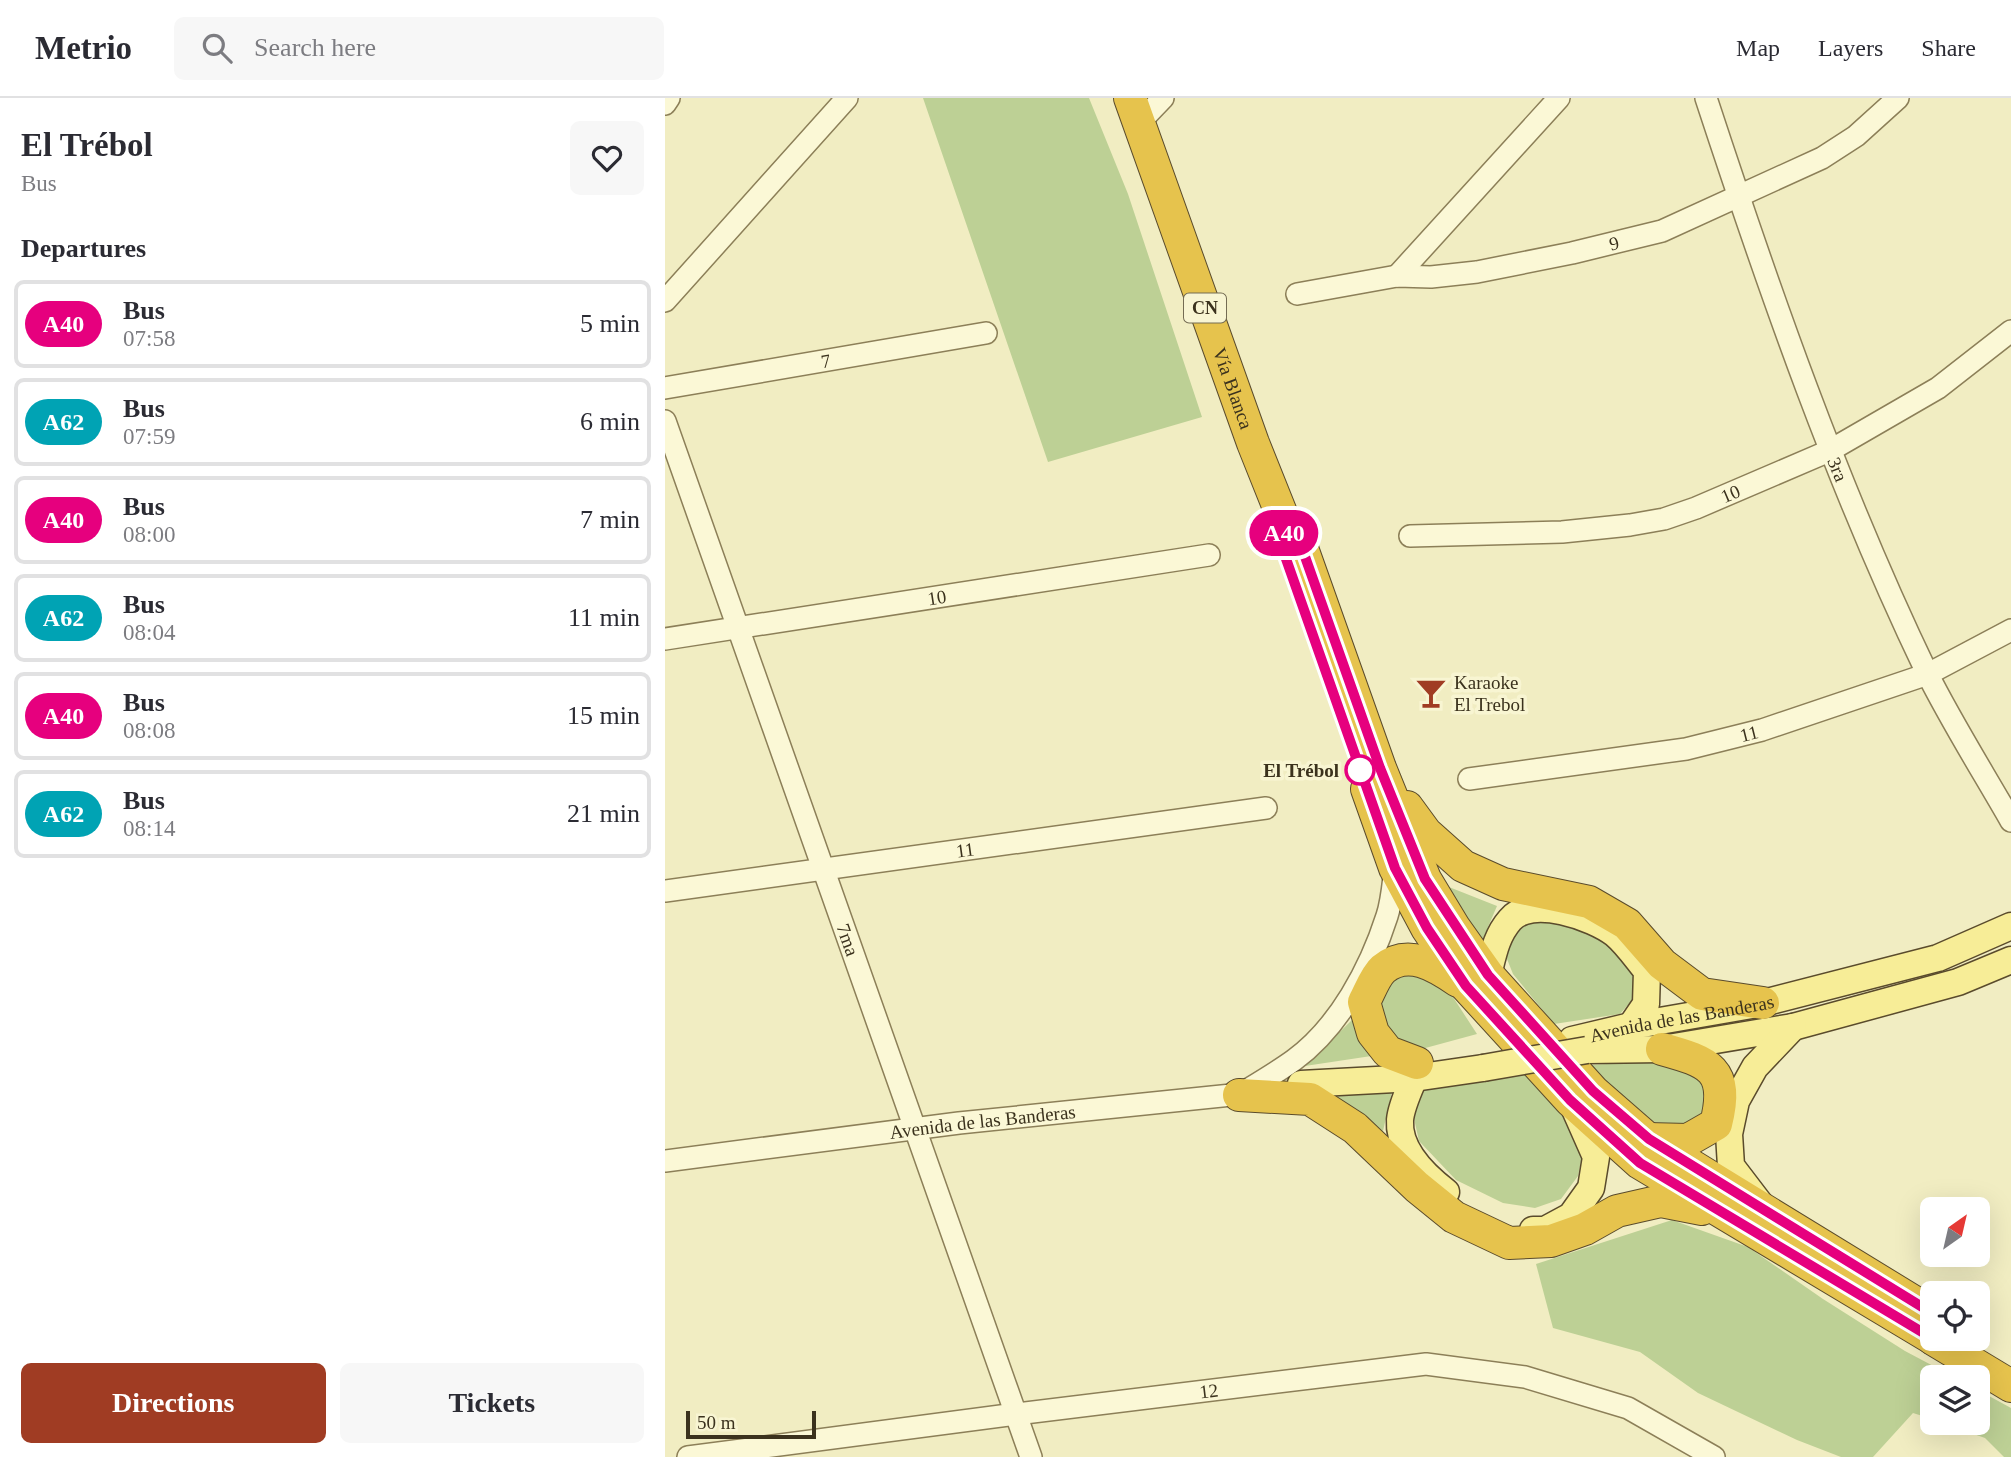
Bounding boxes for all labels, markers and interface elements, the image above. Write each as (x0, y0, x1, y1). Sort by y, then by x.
search box (174, 17, 664, 80)
icon: search (198, 29, 236, 67)
text: Metrio (35, 30, 132, 66)
text: Search here (254, 33, 376, 62)
text: Map (1736, 35, 1780, 61)
text: Layers (1818, 35, 1883, 61)
text: Share (1921, 35, 1976, 61)
button: heart (570, 121, 644, 195)
text: El Trébol (21, 127, 153, 163)
text: Bus (21, 171, 57, 196)
street label: 9 (1607, 232, 1621, 255)
text: Departures (21, 234, 146, 263)
road number: CN (1184, 294, 1226, 322)
text: Bus (123, 296, 165, 325)
text: 5 min (580, 309, 640, 338)
text: A40 (43, 311, 84, 337)
text: 07:58 (123, 326, 175, 351)
street label: Vía Blanca (1209, 345, 1257, 432)
street label: 7 (819, 350, 832, 372)
text: Bus (123, 394, 165, 423)
text: 6 min (580, 407, 640, 436)
text: A62 (43, 409, 84, 435)
text: 07:59 (123, 424, 175, 449)
street label: 3ra (1823, 454, 1852, 485)
street label: 10 (1718, 480, 1743, 507)
text: Bus (123, 492, 165, 521)
text: 7 min (580, 505, 640, 534)
text: A40 (43, 507, 84, 533)
line badge: A40 (1244, 510, 1324, 556)
text: A40 (1263, 520, 1305, 546)
text: 08:00 (123, 522, 175, 547)
street label: 10 (926, 586, 948, 609)
text: Bus (123, 590, 165, 619)
text: 11 min (568, 603, 640, 632)
text: A62 (43, 605, 84, 631)
text: 08:04 (123, 620, 175, 645)
place label: Karaoke El Trebol (1454, 672, 1525, 715)
bar icon: Karaoke El Trebol (1414, 676, 1448, 710)
text: Bus (123, 688, 165, 717)
text: 15 min (567, 701, 640, 730)
text: A40 (43, 703, 84, 729)
text: 08:08 (123, 718, 175, 743)
street label: 11 (1738, 721, 1761, 746)
marker: El Trébol (1345, 755, 1375, 785)
place label: El Trébol (1263, 760, 1339, 781)
text: Bus (123, 786, 165, 815)
text: 21 min (567, 799, 640, 828)
text: A62 (43, 801, 84, 827)
text: 08:14 (123, 816, 175, 841)
street label: 11 (955, 838, 976, 862)
street label: 7ma (832, 921, 863, 959)
street label: Avenida de las Banderas (1588, 991, 1776, 1046)
street label: Avenida de las Banderas (888, 1101, 1077, 1143)
north arrow (1920, 1197, 1990, 1267)
map controls (1920, 1197, 1990, 1435)
button: locate (1920, 1281, 1990, 1351)
button: Directions (21, 1363, 326, 1443)
button: Tickets (340, 1363, 644, 1443)
button: layers (1920, 1365, 1990, 1435)
street label: 12 (1198, 1379, 1220, 1403)
scale bar (686, 1408, 815, 1440)
text: 50 m (697, 1412, 736, 1433)

